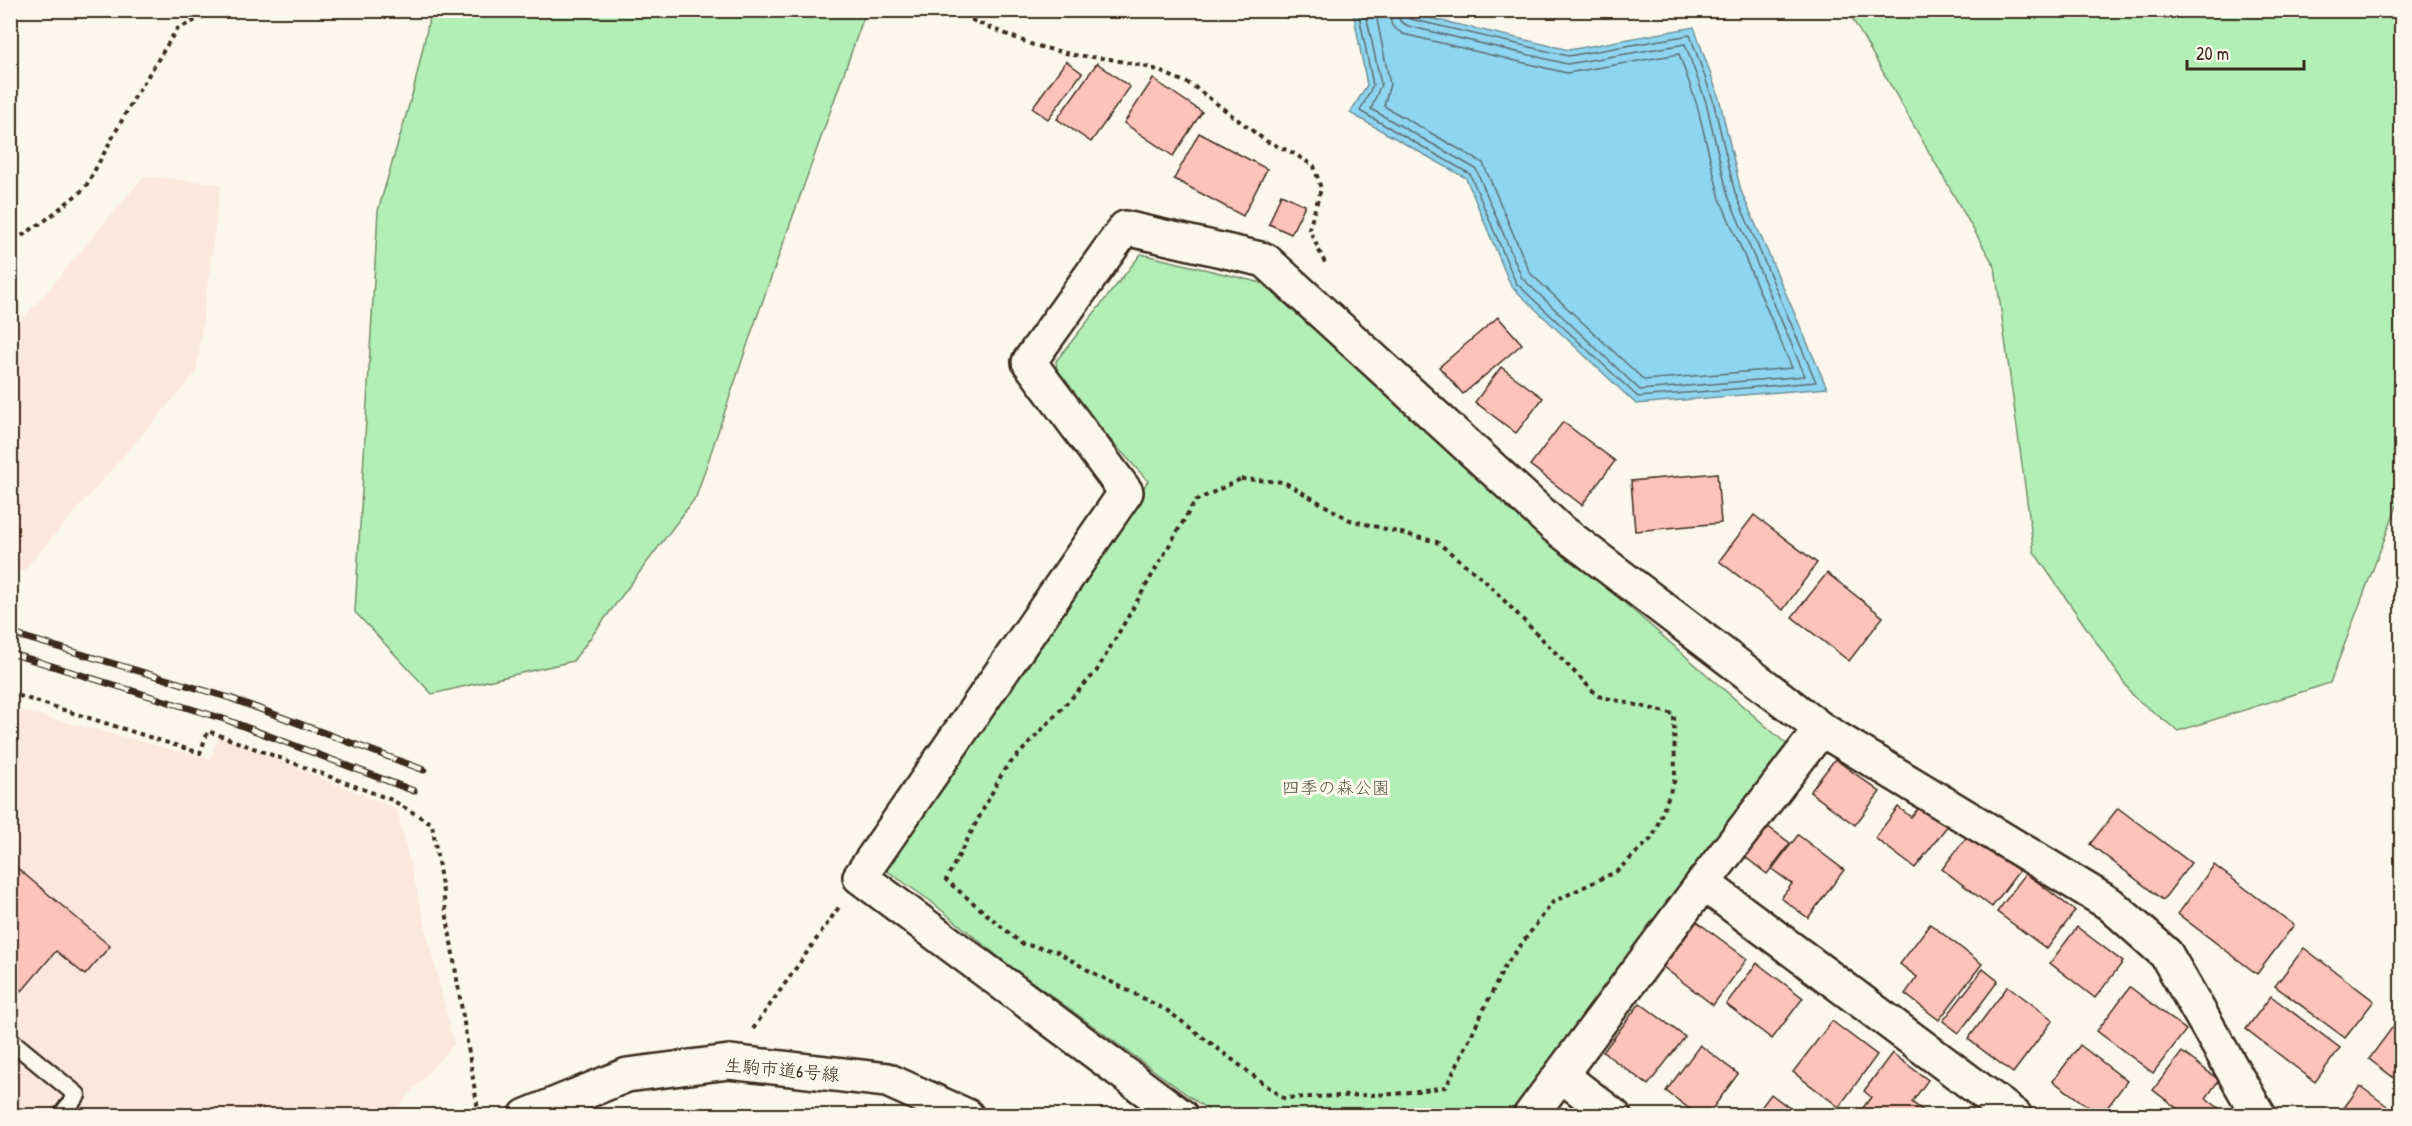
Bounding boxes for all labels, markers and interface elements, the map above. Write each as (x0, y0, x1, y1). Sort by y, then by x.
scale bar (2187, 33, 2304, 71)
text: 20 m (2196, 41, 2229, 66)
park label: 四季の森公園 (1282, 775, 1390, 800)
street label: 生駒市道6号線 (724, 1052, 841, 1087)

